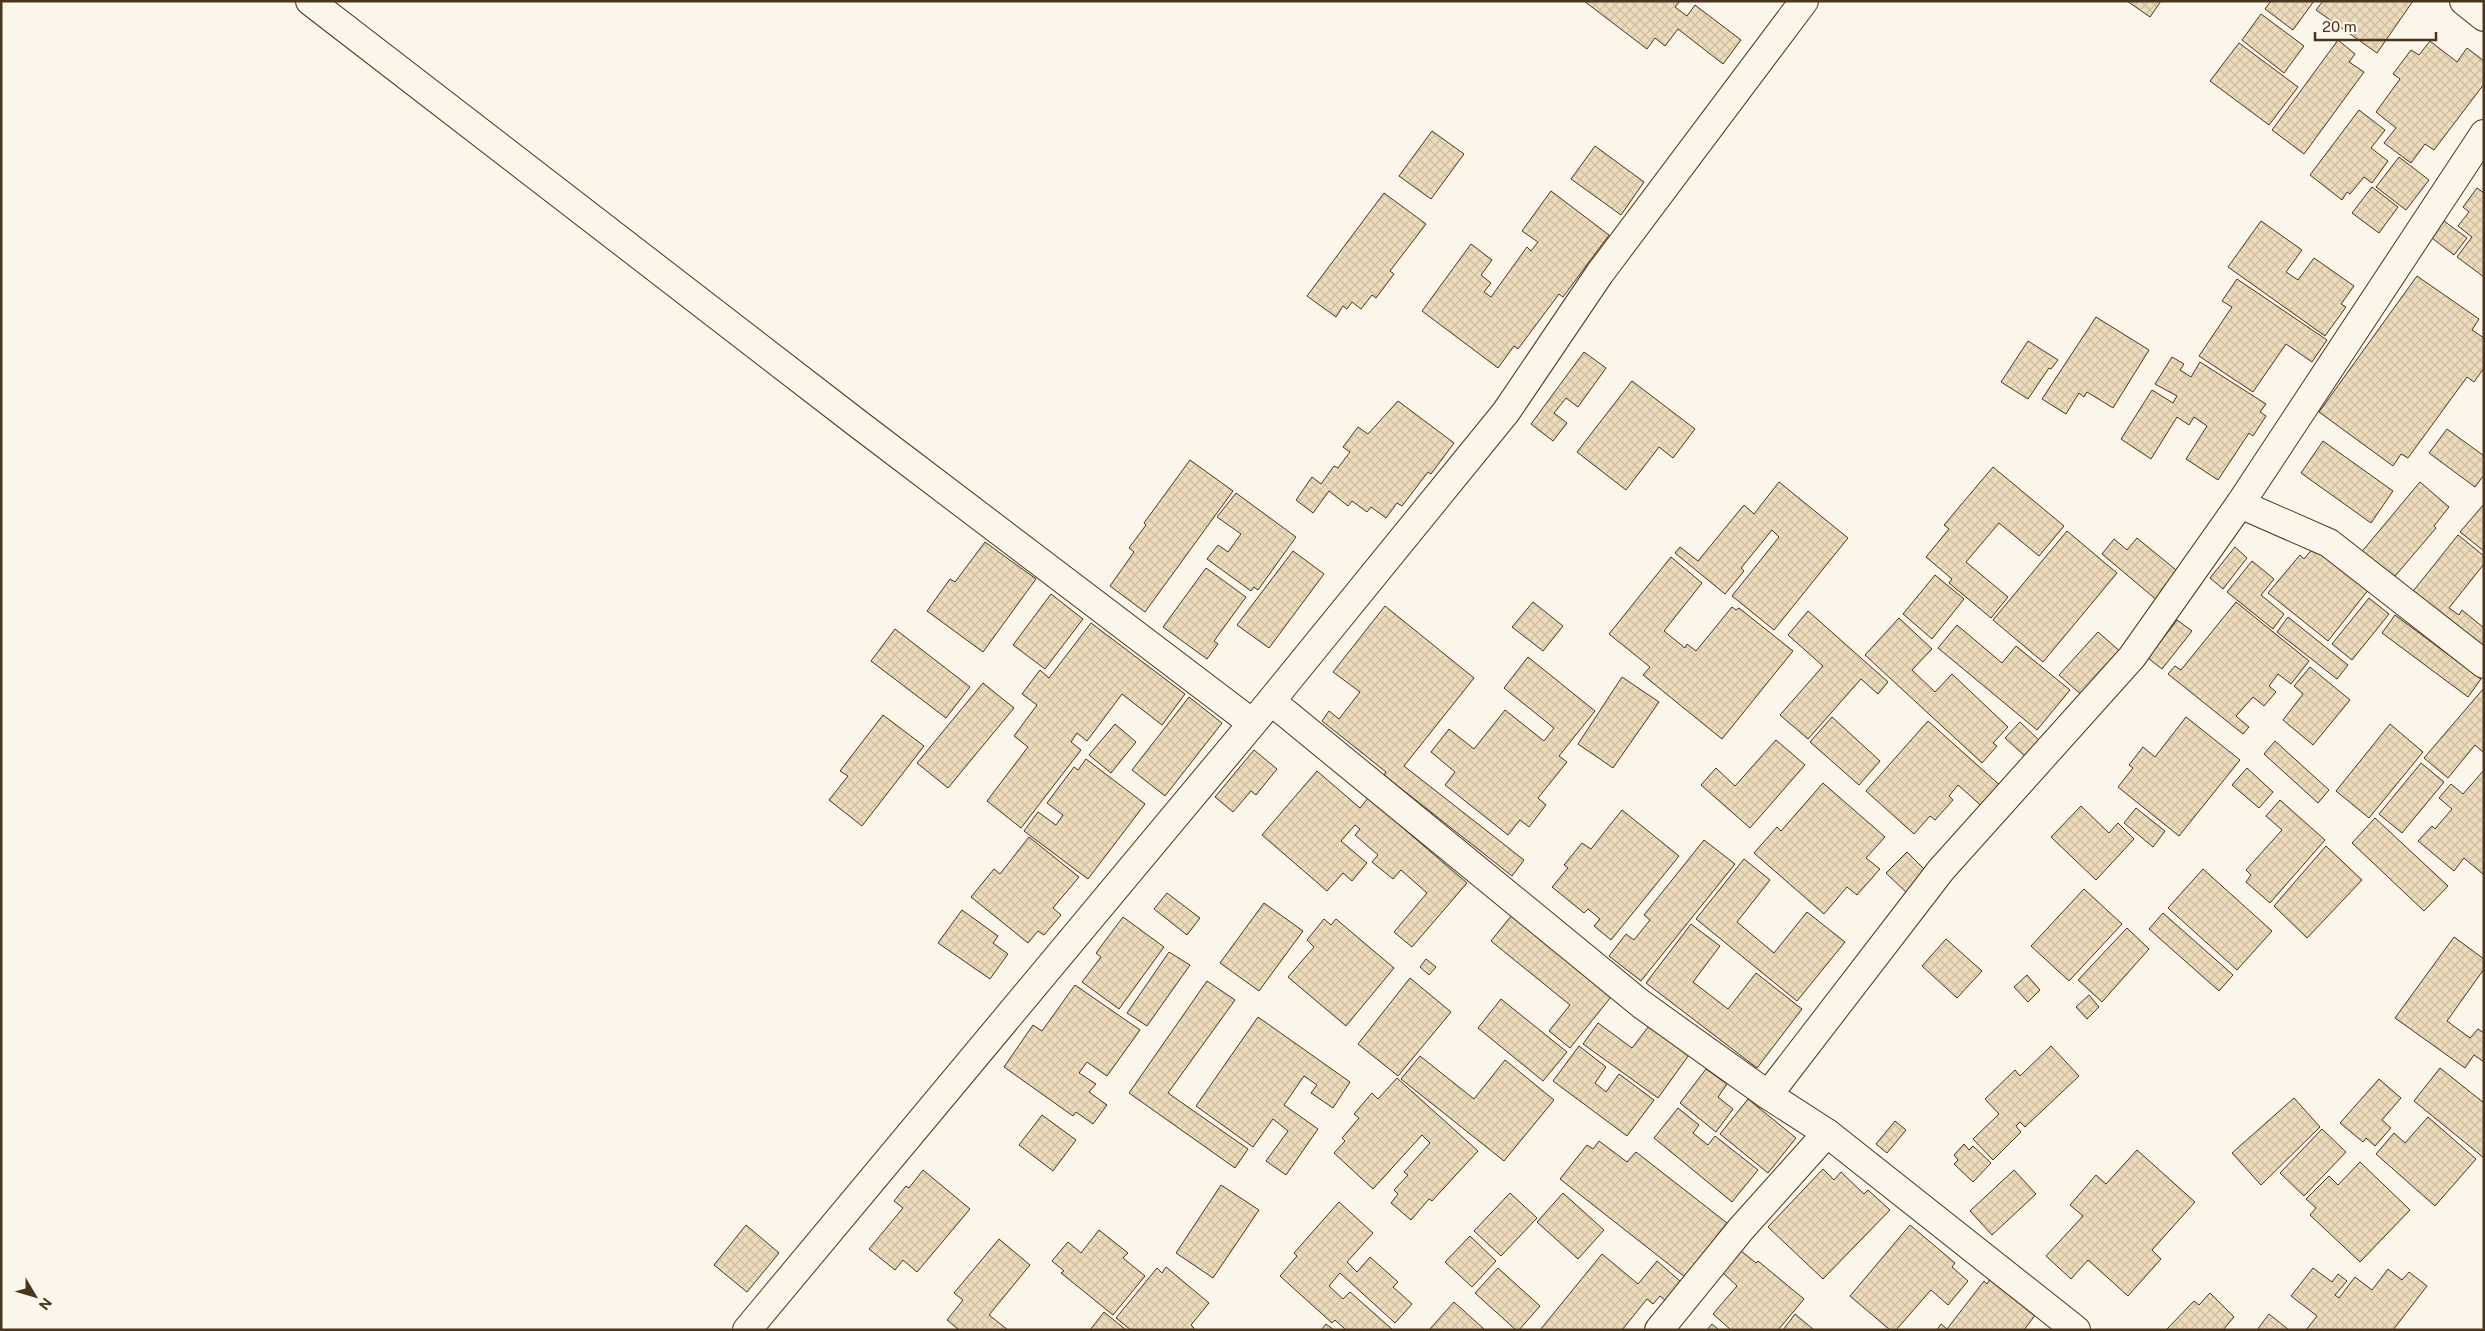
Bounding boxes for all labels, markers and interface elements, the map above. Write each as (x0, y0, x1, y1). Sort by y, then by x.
scale bar (2315, 10, 2436, 42)
text: 20 m (2322, 18, 2357, 35)
north arrow (10, 1271, 60, 1321)
text: N (36, 1295, 55, 1313)

